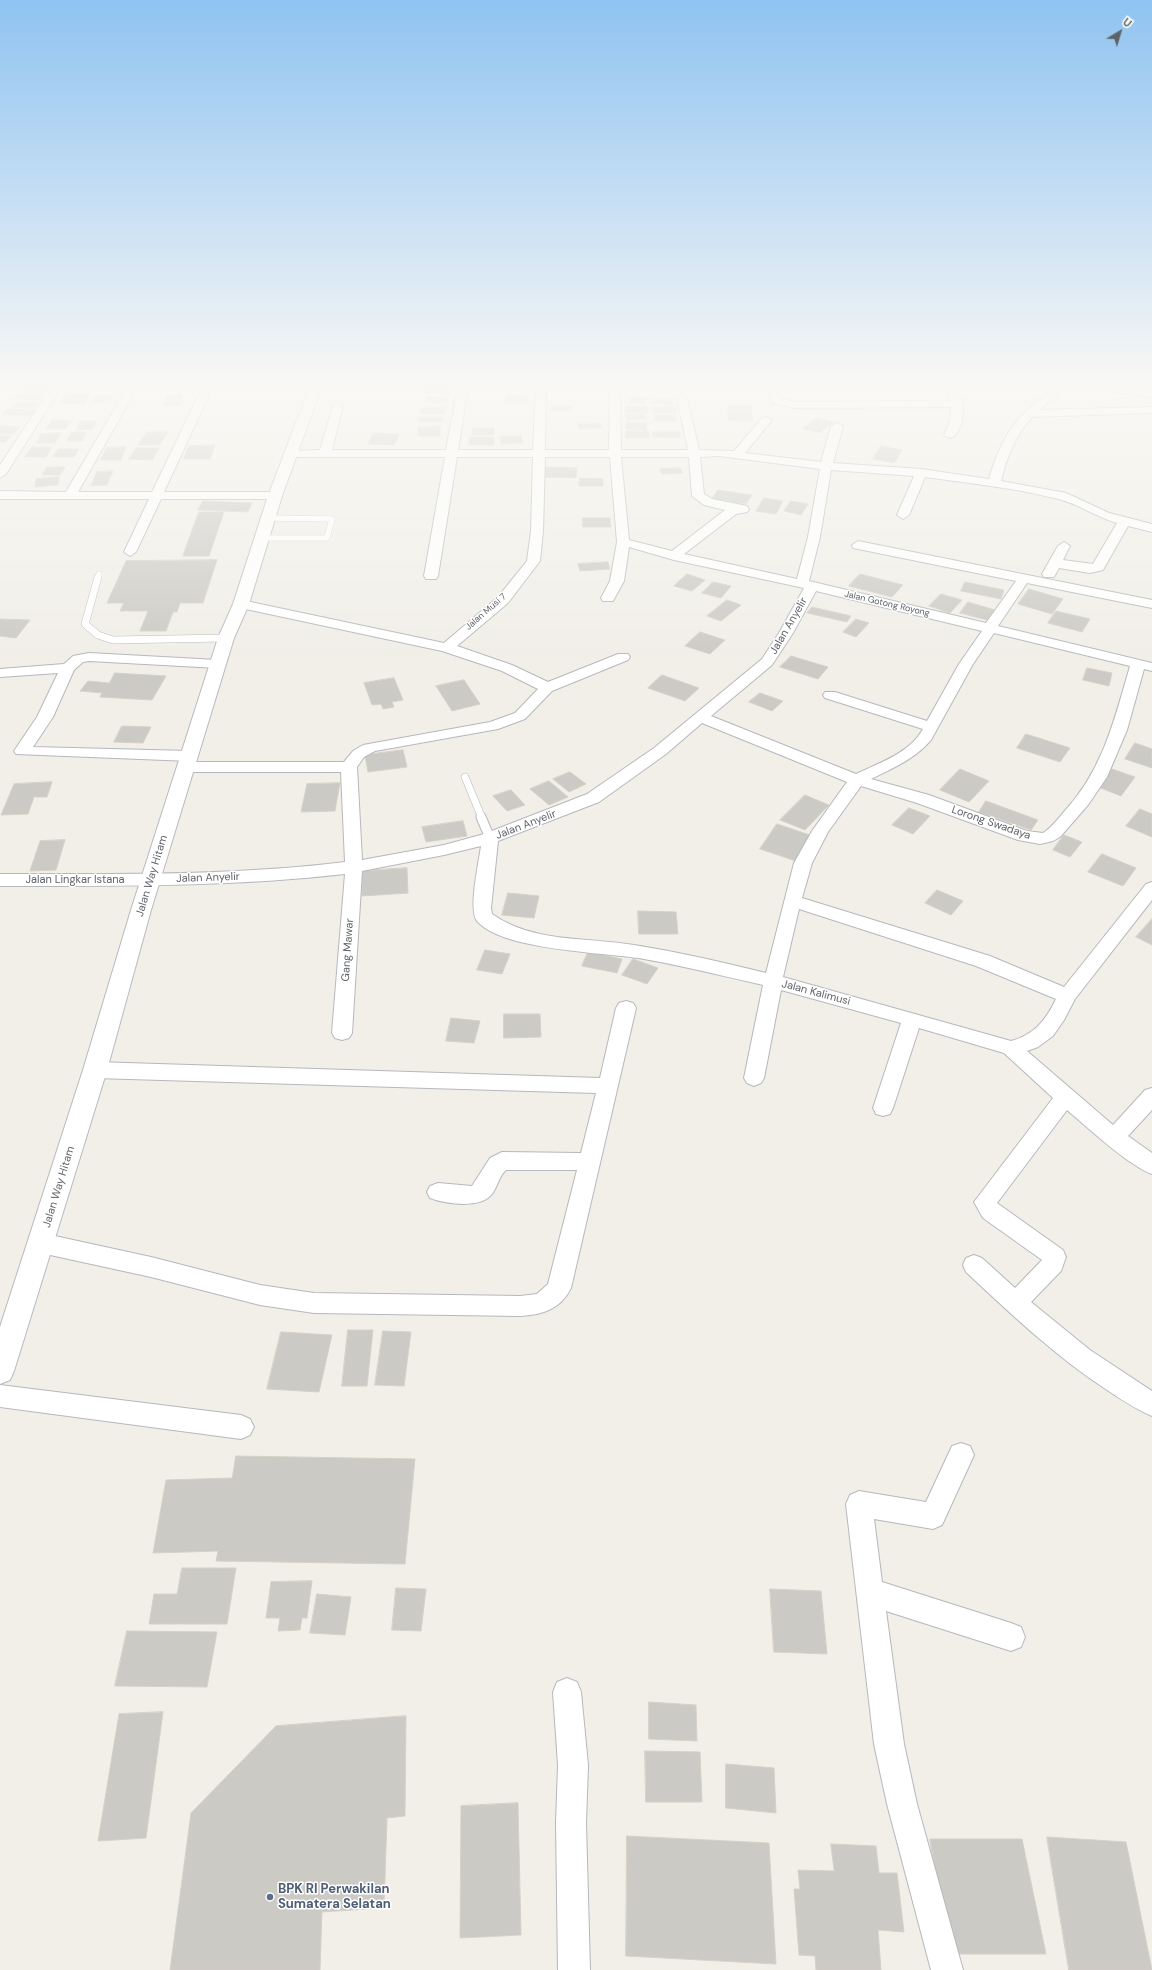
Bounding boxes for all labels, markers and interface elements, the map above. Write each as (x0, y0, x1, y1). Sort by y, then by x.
north arrow (1100, 12, 1140, 52)
text: U (1120, 15, 1135, 30)
street label: Jalan Gotong Royong (843, 589, 931, 619)
street label: Jalan Musi 7 (463, 591, 509, 633)
street label: Jalan Anyelir (767, 595, 811, 657)
street label: Lorong Swadaya (950, 803, 1032, 843)
street label: Jalan Anyelir (494, 807, 558, 843)
street label: Jalan Way Hitam (133, 834, 171, 918)
street label: Jalan Anyelir (176, 870, 240, 886)
street label: Jalan Lingkar Istana (26, 873, 124, 887)
street label: Gang Mawar (339, 918, 357, 982)
street label: Jalan Kalimusi (780, 977, 852, 1009)
street label: Jalan Way Hitam (40, 1145, 78, 1229)
place label: BPK RI Perwakilan Sumatera Selatan (278, 1882, 391, 1913)
marker: BPK RI Perwakilan Sumatera Selatan (265, 1892, 275, 1902)

